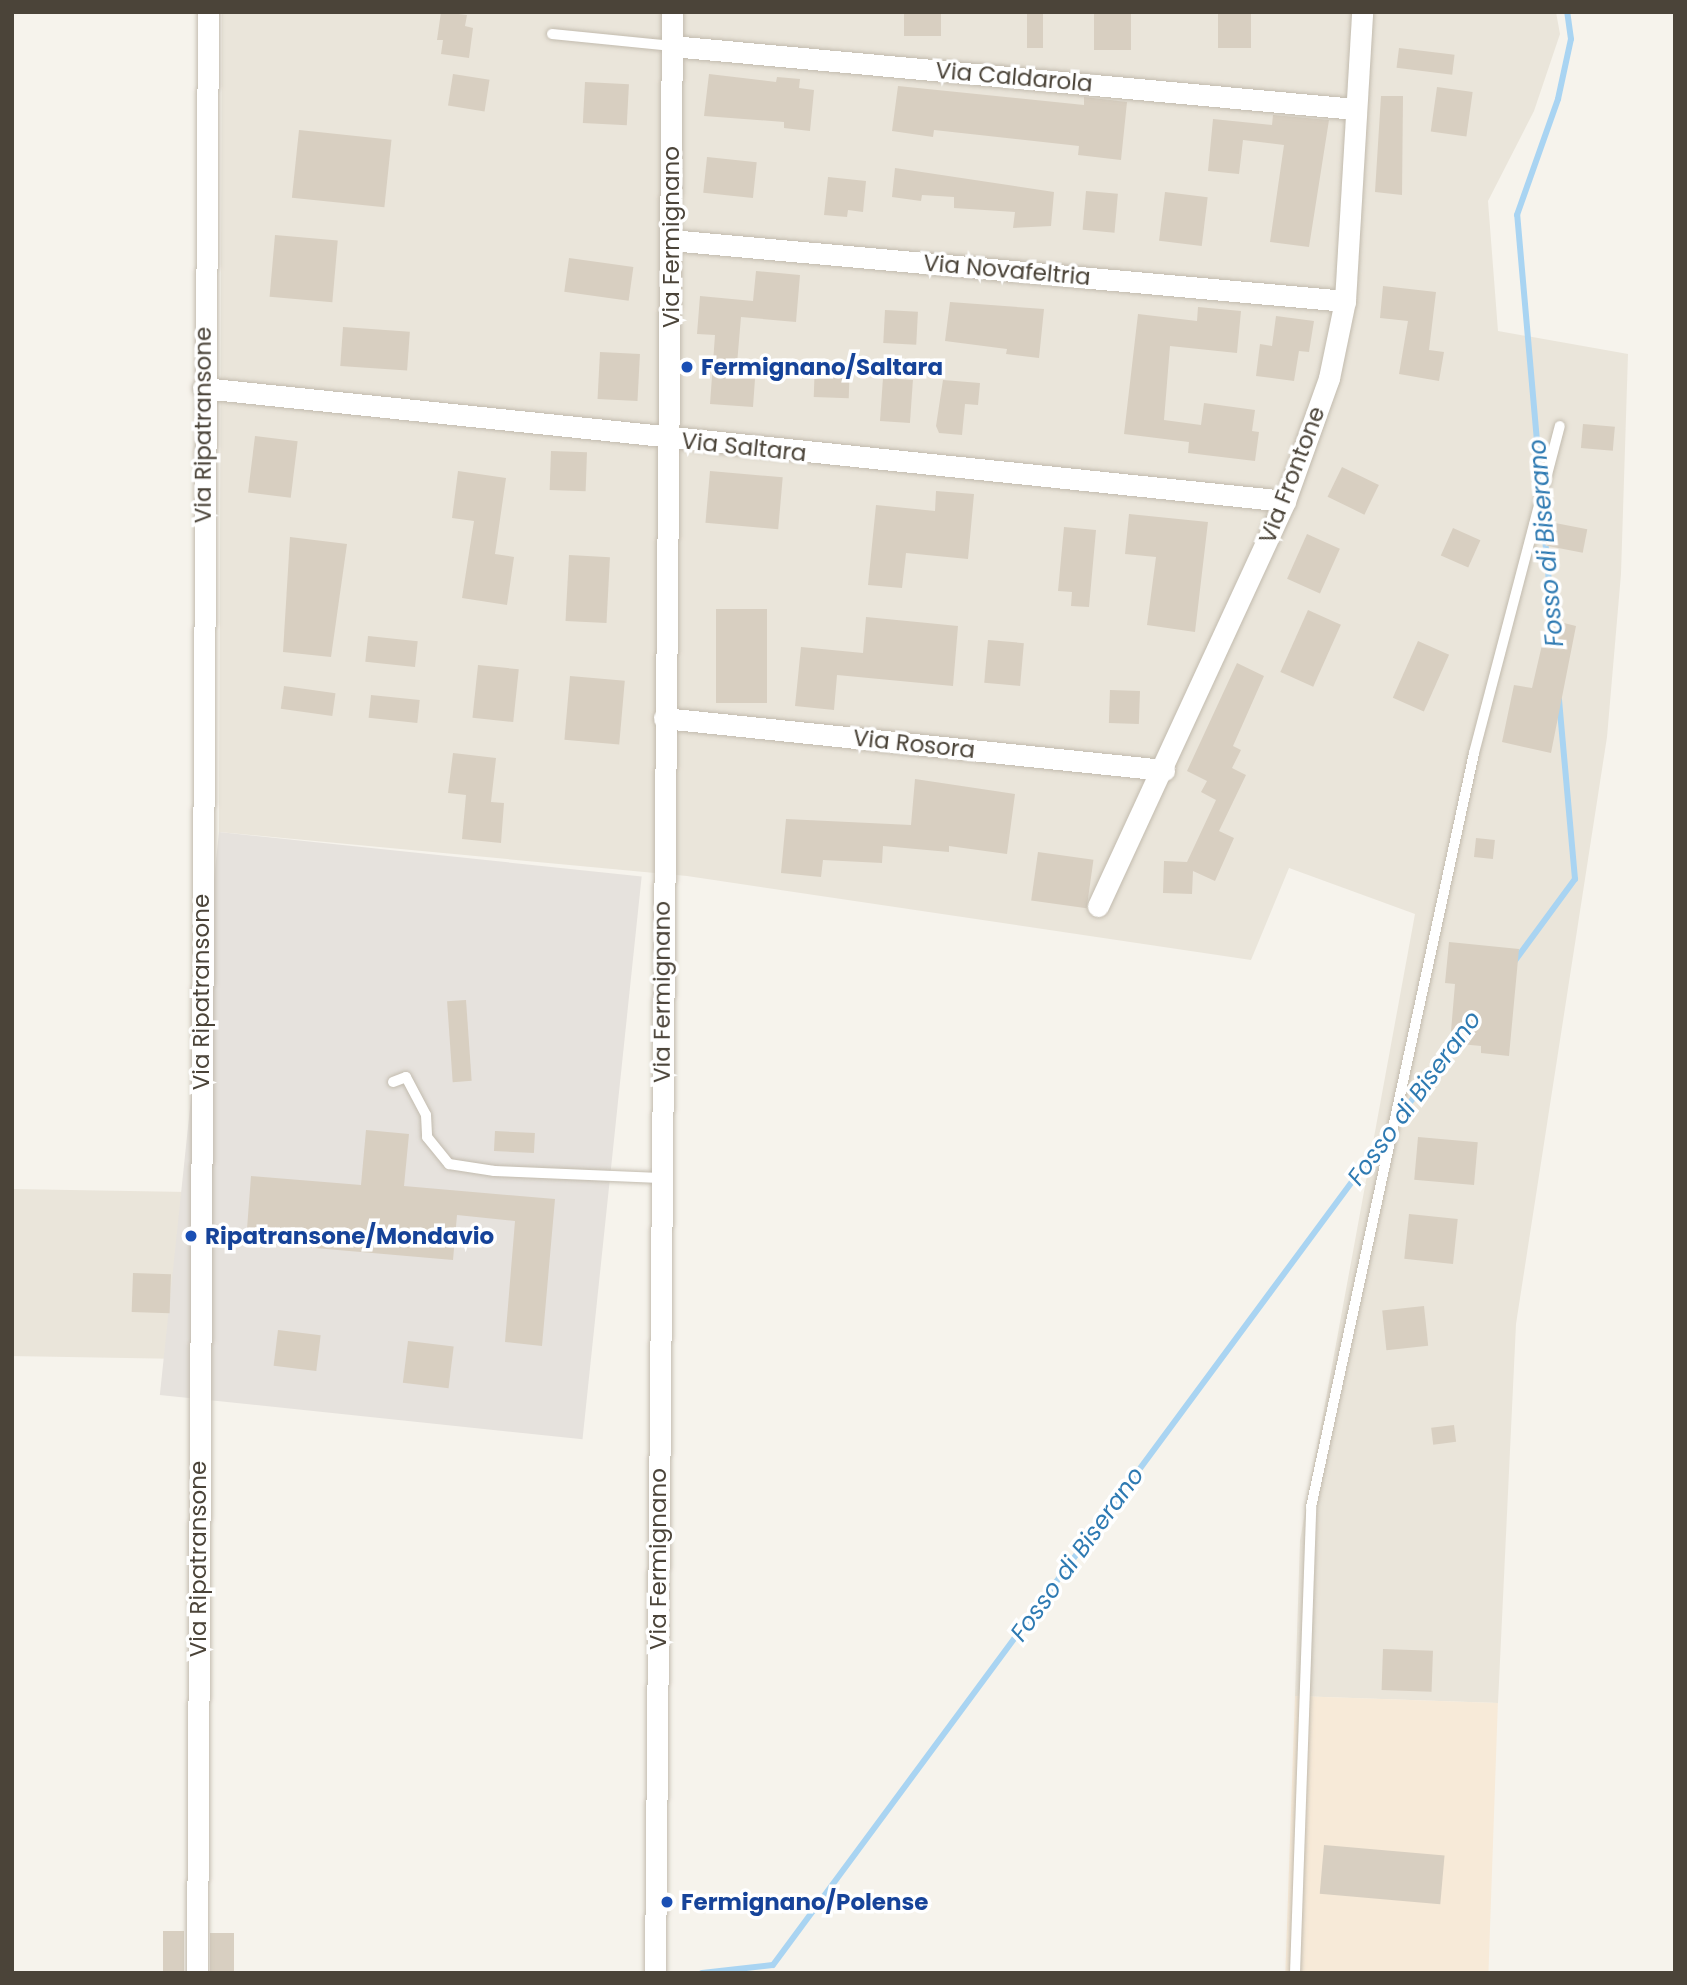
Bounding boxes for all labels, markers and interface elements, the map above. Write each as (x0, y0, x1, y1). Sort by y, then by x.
street label: Via Caldarola (934, 56, 1094, 98)
street label: Via Fermignano (657, 146, 685, 328)
street label: Via Novafeltria (922, 249, 1092, 291)
street label: Via Ripatransone (189, 327, 217, 523)
place label: Fermignano/Saltara (701, 353, 943, 381)
marker: Fermignano/Saltara (679, 359, 695, 375)
street label: Via Frontone (1253, 403, 1331, 547)
street label: Via Saltara (680, 427, 808, 467)
water label: Fosso di Biserano (1523, 438, 1569, 648)
street label: Via Rosora (852, 724, 976, 764)
street label: Via Ripatransone (187, 894, 215, 1090)
street label: Via Fermignano (648, 901, 676, 1083)
water label: Fosso di Biserano (1341, 1005, 1487, 1191)
place label: Ripatransone/Mondavio (205, 1222, 494, 1250)
marker: Ripatransone/Mondavio (183, 1228, 199, 1244)
street label: Via Ripatransone (184, 1461, 212, 1657)
water label: Fosso di Biserano (1004, 1461, 1150, 1647)
street label: Via Fermignano (644, 1468, 672, 1650)
place label: Fermignano/Polense (681, 1888, 929, 1916)
marker: Fermignano/Polense (659, 1894, 675, 1910)

